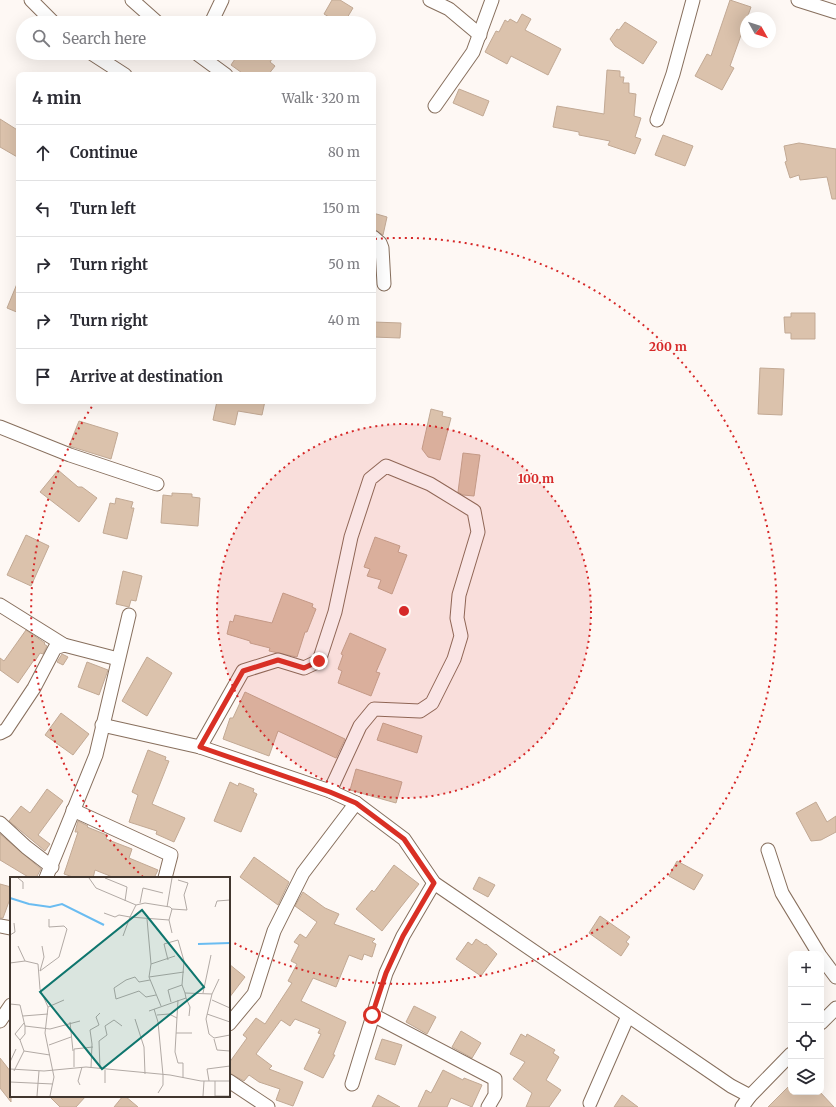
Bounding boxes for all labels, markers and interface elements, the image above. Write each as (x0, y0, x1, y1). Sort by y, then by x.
north arrow (740, 12, 776, 48)
search box (16, 16, 376, 60)
icon: search (30, 27, 52, 49)
text: Search here (62, 29, 146, 48)
text: 4 min (32, 87, 81, 109)
text: Walk · 320 m (282, 90, 360, 107)
icon: ahead (32, 142, 54, 164)
text: Continue (70, 143, 138, 162)
text: 80 m (328, 144, 360, 161)
icon: left (32, 198, 54, 220)
text: Turn left (70, 199, 136, 218)
text: 150 m (323, 200, 360, 217)
icon: right (32, 254, 54, 276)
text: Turn right (70, 255, 148, 274)
text: 50 m (328, 256, 360, 273)
icon: right (32, 310, 54, 332)
text: Turn right (70, 311, 148, 330)
text: 40 m (328, 312, 360, 329)
text: 200 m (649, 339, 687, 354)
icon: arrive (32, 366, 54, 388)
text: Arrive at destination (70, 367, 223, 386)
text: 100 m (518, 471, 554, 486)
centre of rings (397, 604, 411, 618)
route end (310, 652, 328, 670)
inset map (10, 877, 230, 1097)
map controls (788, 951, 824, 1095)
button: + (788, 951, 824, 987)
button: − (788, 987, 824, 1023)
route start (363, 1006, 381, 1024)
button: locate (788, 1023, 824, 1059)
button: layers (788, 1059, 824, 1095)

